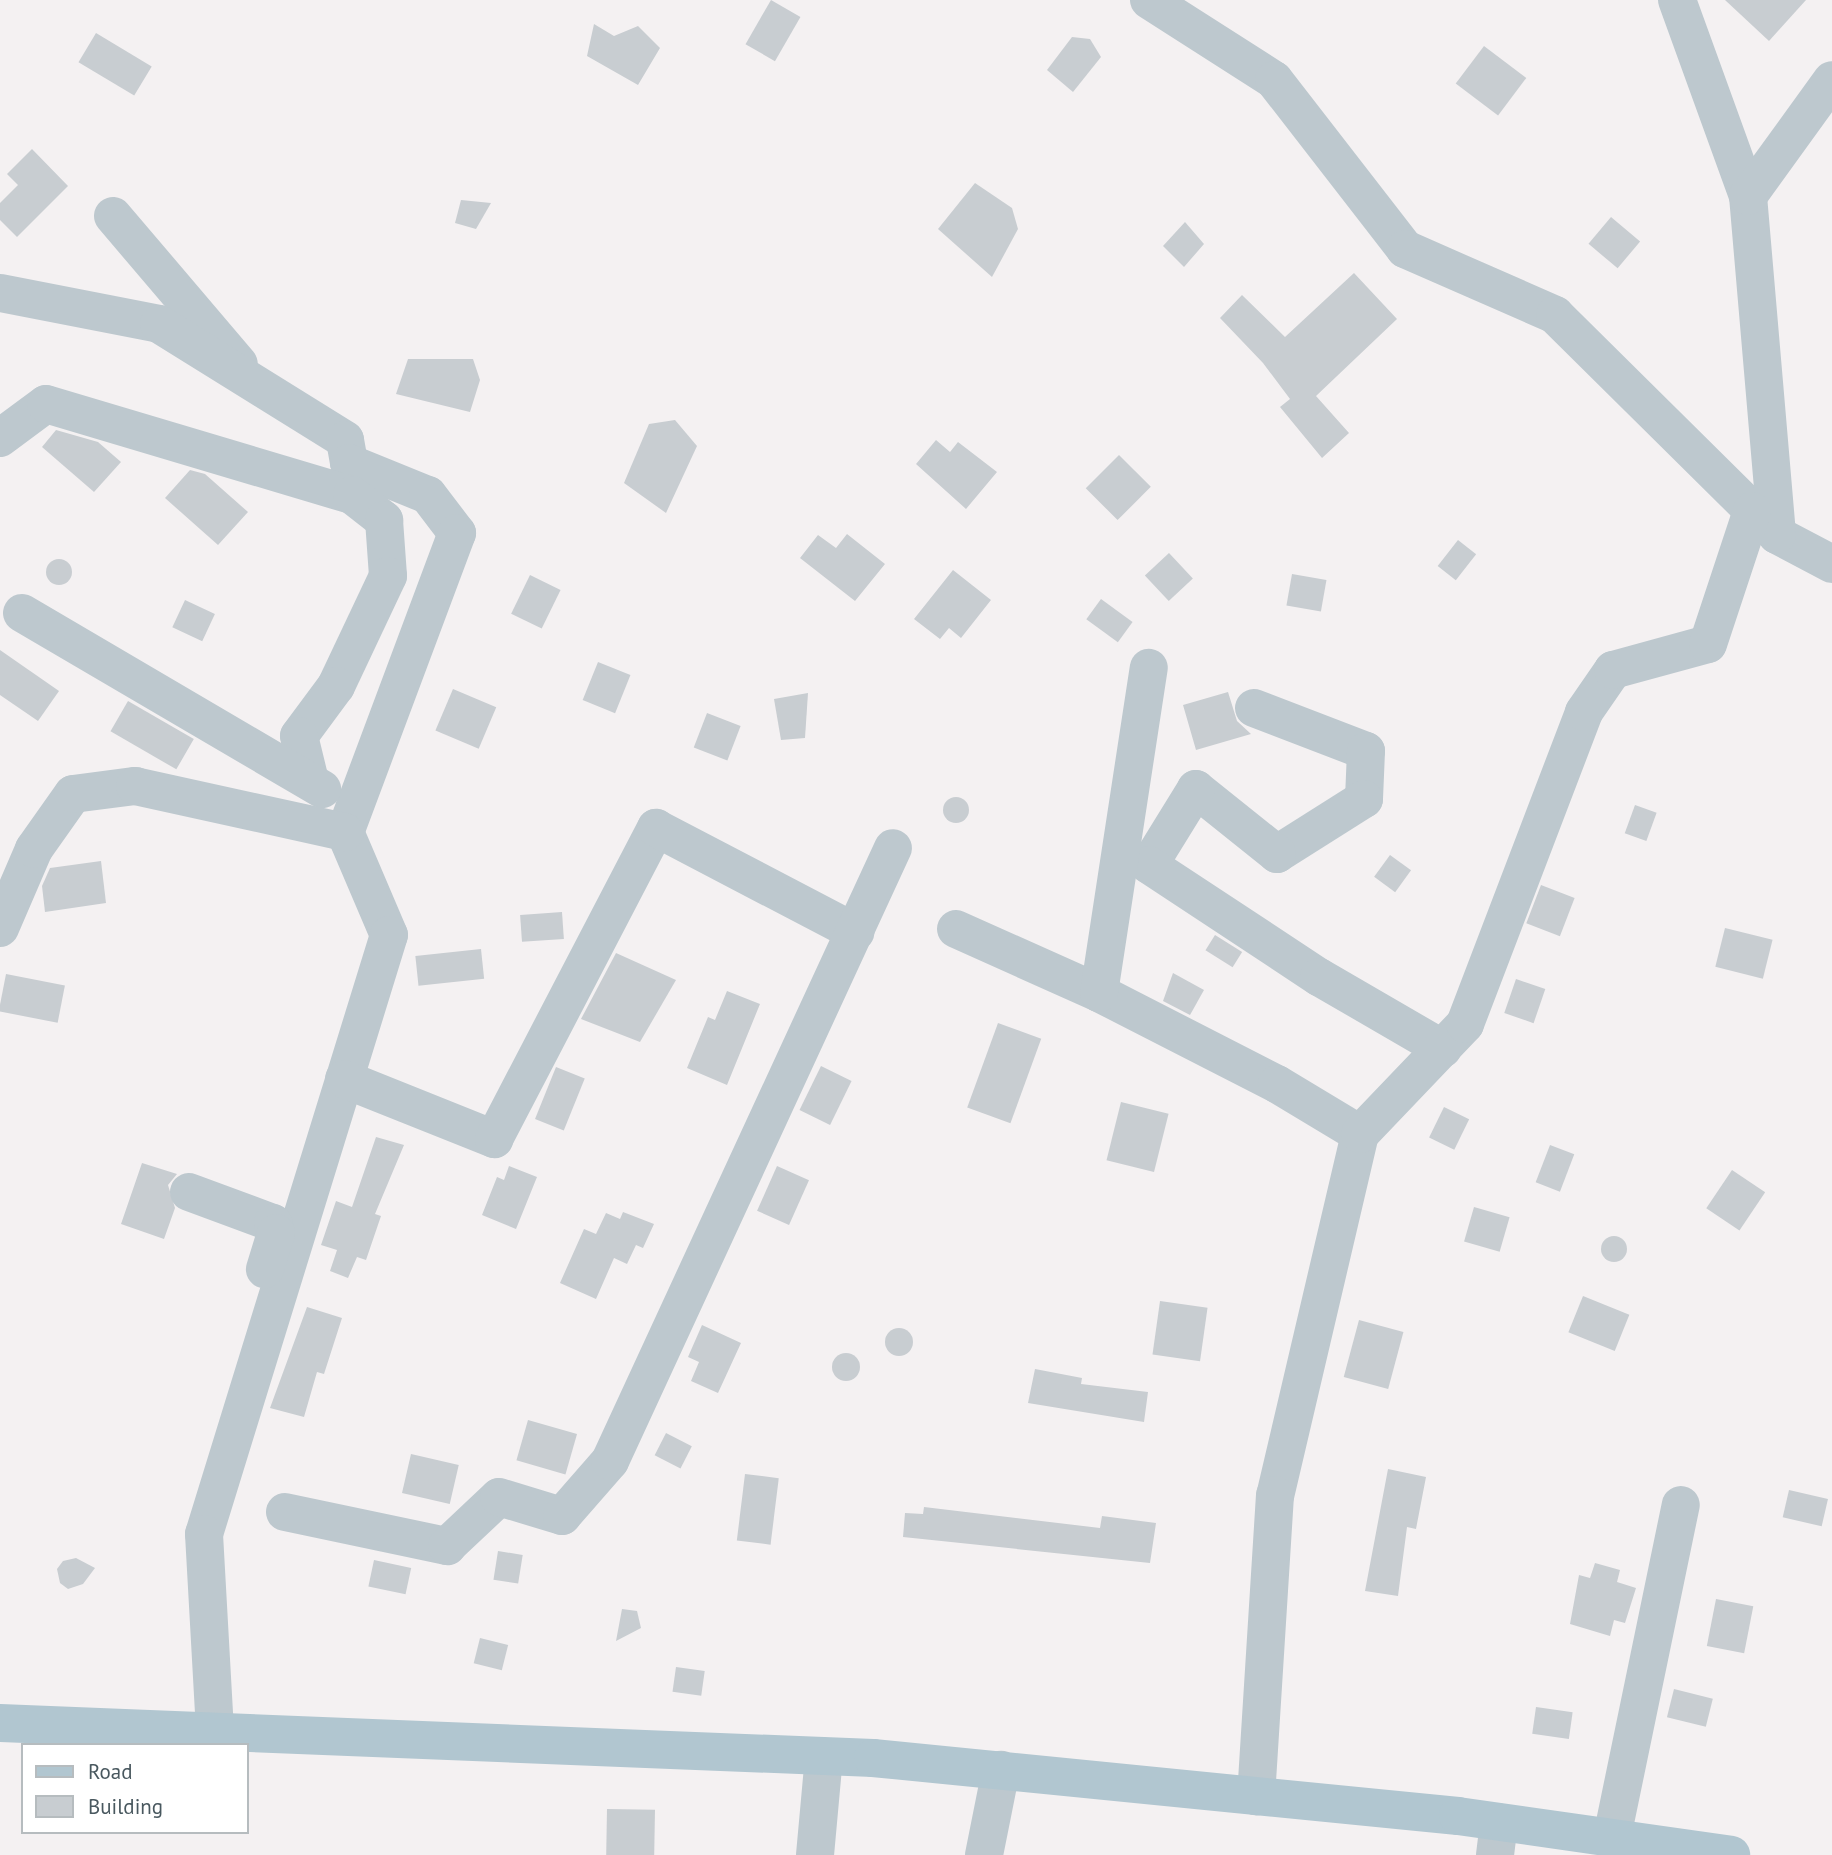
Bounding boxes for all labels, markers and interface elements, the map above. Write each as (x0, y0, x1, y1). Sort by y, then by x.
legend (21, 1743, 248, 1834)
text: Road (88, 1758, 132, 1785)
text: Building (88, 1793, 163, 1820)

